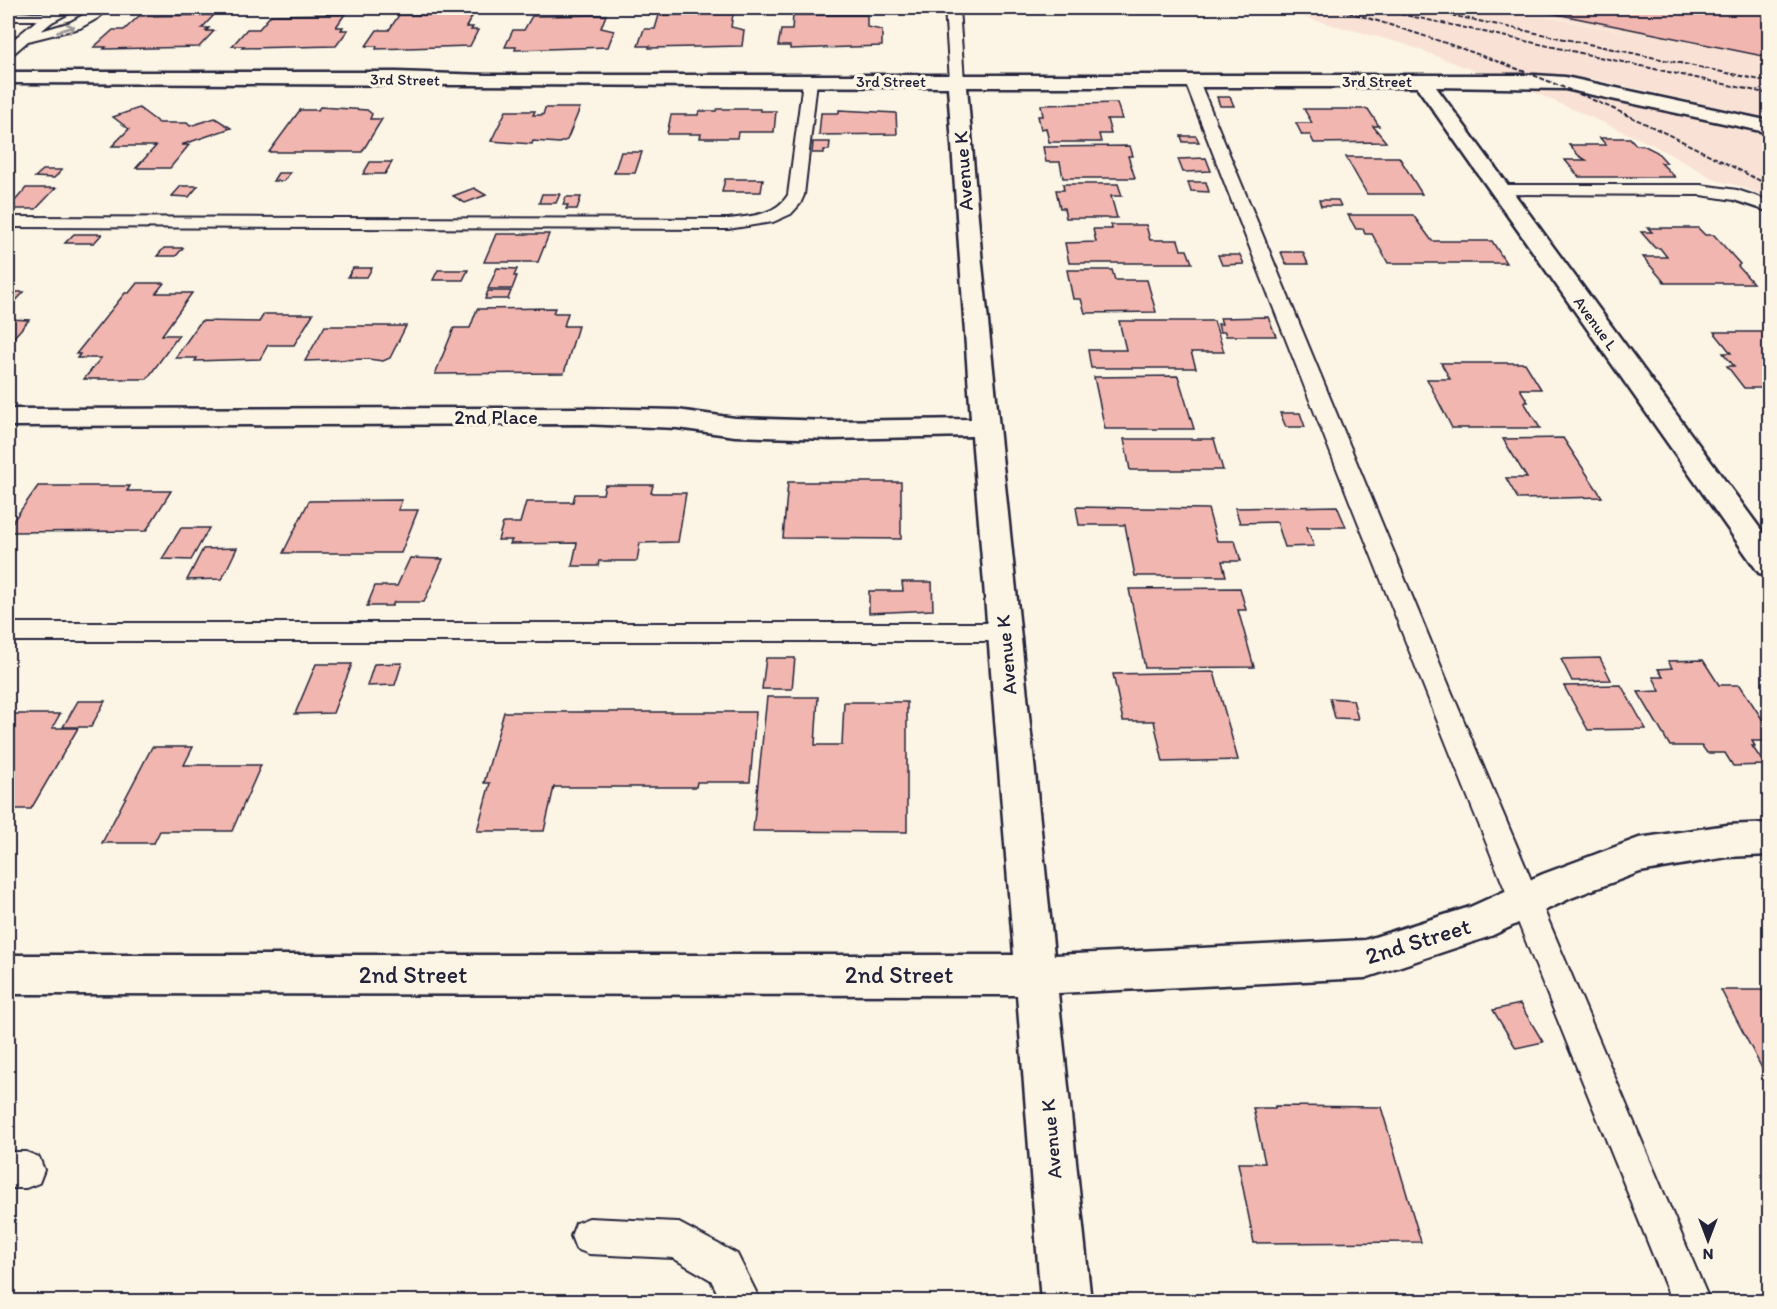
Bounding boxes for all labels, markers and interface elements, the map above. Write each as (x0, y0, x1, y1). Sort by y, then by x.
one-way arrow (56, 23, 75, 34)
street label: 3rd Street (370, 69, 440, 90)
street label: 3rd Street (856, 72, 926, 91)
street label: 3rd Street (1342, 72, 1412, 91)
street label: Avenue K (948, 130, 978, 212)
street label: Avenue L (1570, 293, 1621, 354)
street label: 2nd Place (454, 405, 538, 429)
street label: Avenue K (991, 614, 1021, 696)
street label: 2nd Street (1362, 911, 1474, 970)
street label: 2nd Street (359, 960, 467, 989)
street label: 2nd Street (845, 960, 953, 989)
street label: Avenue K (1036, 1098, 1066, 1180)
north arrow (1678, 1210, 1738, 1270)
text: N (1703, 1245, 1713, 1264)

